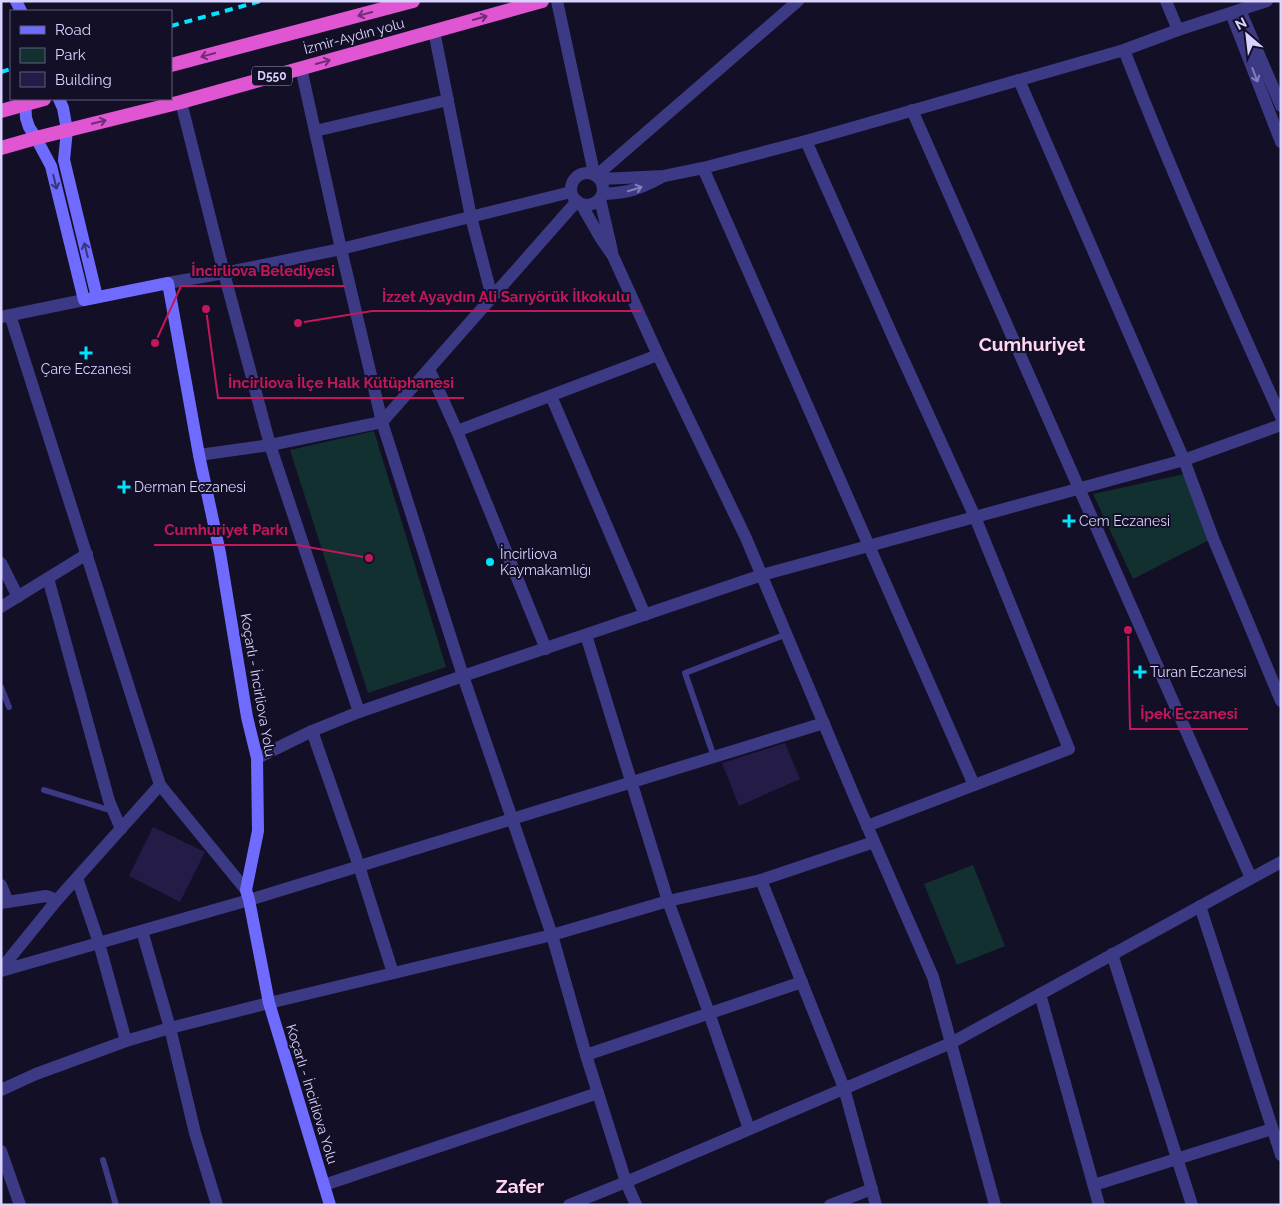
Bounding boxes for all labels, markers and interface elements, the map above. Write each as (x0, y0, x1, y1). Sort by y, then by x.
one-way arrow (358, 9, 374, 19)
legend (10, 10, 172, 100)
north arrow (1222, 10, 1272, 60)
street label: İzmir-Aydın yolu (301, 13, 406, 57)
one-way arrow (472, 13, 488, 23)
text: N (1232, 14, 1249, 33)
text: Road (55, 21, 91, 39)
text: Park (55, 46, 86, 64)
one-way arrow (201, 51, 217, 61)
one-way arrow (315, 56, 331, 66)
road number: D550 (252, 66, 292, 85)
one-way arrow (1251, 67, 1260, 82)
text: Building (55, 71, 112, 89)
one-way arrow (90, 117, 106, 126)
one-way arrow (51, 174, 60, 190)
one-way arrow (626, 184, 642, 194)
one-way arrow (81, 242, 90, 258)
callout: İncirliova Belediyesi (181, 256, 345, 286)
text: İncirliova Belediyesi (191, 262, 335, 280)
callout: İzzet Ayaydın Ali Sarıyörük İlkokulu (372, 281, 641, 311)
text: İzzet Ayaydın Ali Sarıyörük İlkokulu (382, 288, 630, 306)
district label: Cumhuriyet (979, 333, 1086, 355)
marker: Çare Eczanesi (80, 347, 92, 359)
place label: Çare Eczanesi (41, 361, 131, 377)
callout: İncirliova İlçe Halk Kütüphanesi (218, 368, 464, 398)
text: İncirliova İlçe Halk Kütüphanesi (228, 374, 454, 392)
place label: Derman Eczanesi (134, 479, 246, 495)
marker: Derman Eczanesi (118, 481, 130, 493)
place label: Cem Eczanesi (1079, 513, 1170, 529)
callout: Cumhuriyet Parkı (154, 515, 297, 545)
marker: Cem Eczanesi (1063, 515, 1075, 527)
text: Cumhuriyet Parkı (164, 521, 288, 539)
place label: İncirliova Kaymakamlığı (500, 544, 591, 578)
marker: İncirliova Kaymakamlığı (484, 556, 496, 568)
street label: Koçarlı - İncirliova Yolu (237, 612, 280, 758)
place label: Turan Eczanesi (1150, 664, 1247, 680)
marker: Turan Eczanesi (1134, 666, 1146, 678)
callout: İpek Eczanesi (1130, 699, 1248, 729)
text: İpek Eczanesi (1140, 705, 1238, 723)
street label: Koçarlı - İncirliova Yolu (283, 1021, 343, 1166)
district label: Zafer (496, 1175, 545, 1197)

